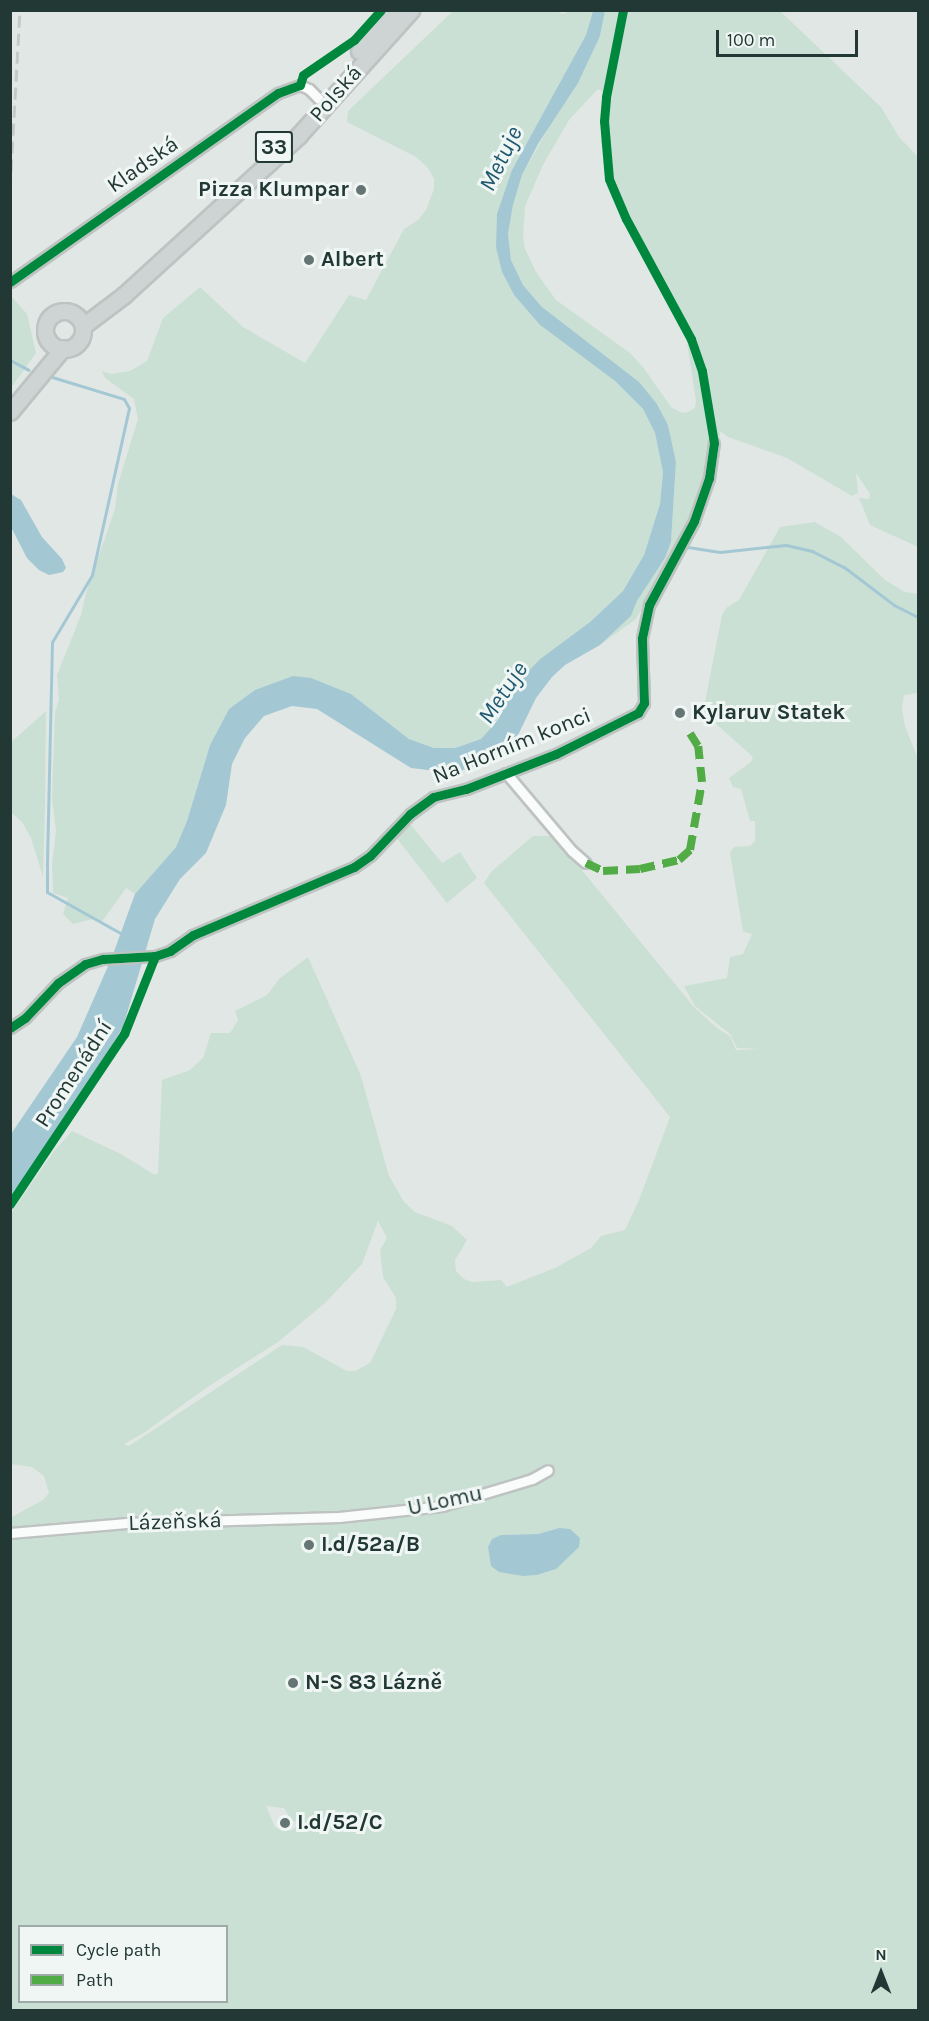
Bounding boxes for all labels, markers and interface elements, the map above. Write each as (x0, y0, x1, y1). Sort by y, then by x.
scale bar (719, 18, 862, 56)
text: 100 m (727, 29, 775, 51)
street label: Polská (304, 60, 368, 128)
water label: Metuje (473, 122, 529, 196)
road number: 33 (254, 129, 294, 165)
street label: Kladská (102, 131, 184, 199)
place label: Pizza Klumpar (198, 177, 349, 203)
marker: Pizza Klumpar (354, 183, 368, 197)
place label: Albert (321, 247, 384, 273)
marker: Albert (302, 253, 316, 267)
water label: Metuje (472, 657, 534, 729)
place label: Kylaruv Statek (692, 700, 845, 726)
street label: Na Horním konci (429, 702, 595, 790)
marker: Kylaruv Statek (673, 706, 687, 720)
street label: Promenádní (30, 1016, 118, 1132)
street label: U Lomu (405, 1480, 485, 1522)
street label: Lázeňská (128, 1507, 222, 1537)
place label: I.d/52a/B (321, 1532, 420, 1558)
marker: I.d/52a/B (302, 1538, 316, 1552)
place label: N-S 83 Lázně (305, 1670, 442, 1696)
marker: N-S 83 Lázně (286, 1676, 300, 1690)
place label: I.d/52/C (297, 1810, 383, 1836)
marker: I.d/52/C (278, 1816, 292, 1830)
legend (18, 1925, 228, 2003)
text: Cycle path (76, 1939, 161, 1961)
north arrow (851, 1943, 911, 2003)
text: N (875, 1945, 887, 1964)
text: Path (76, 1969, 114, 1991)

